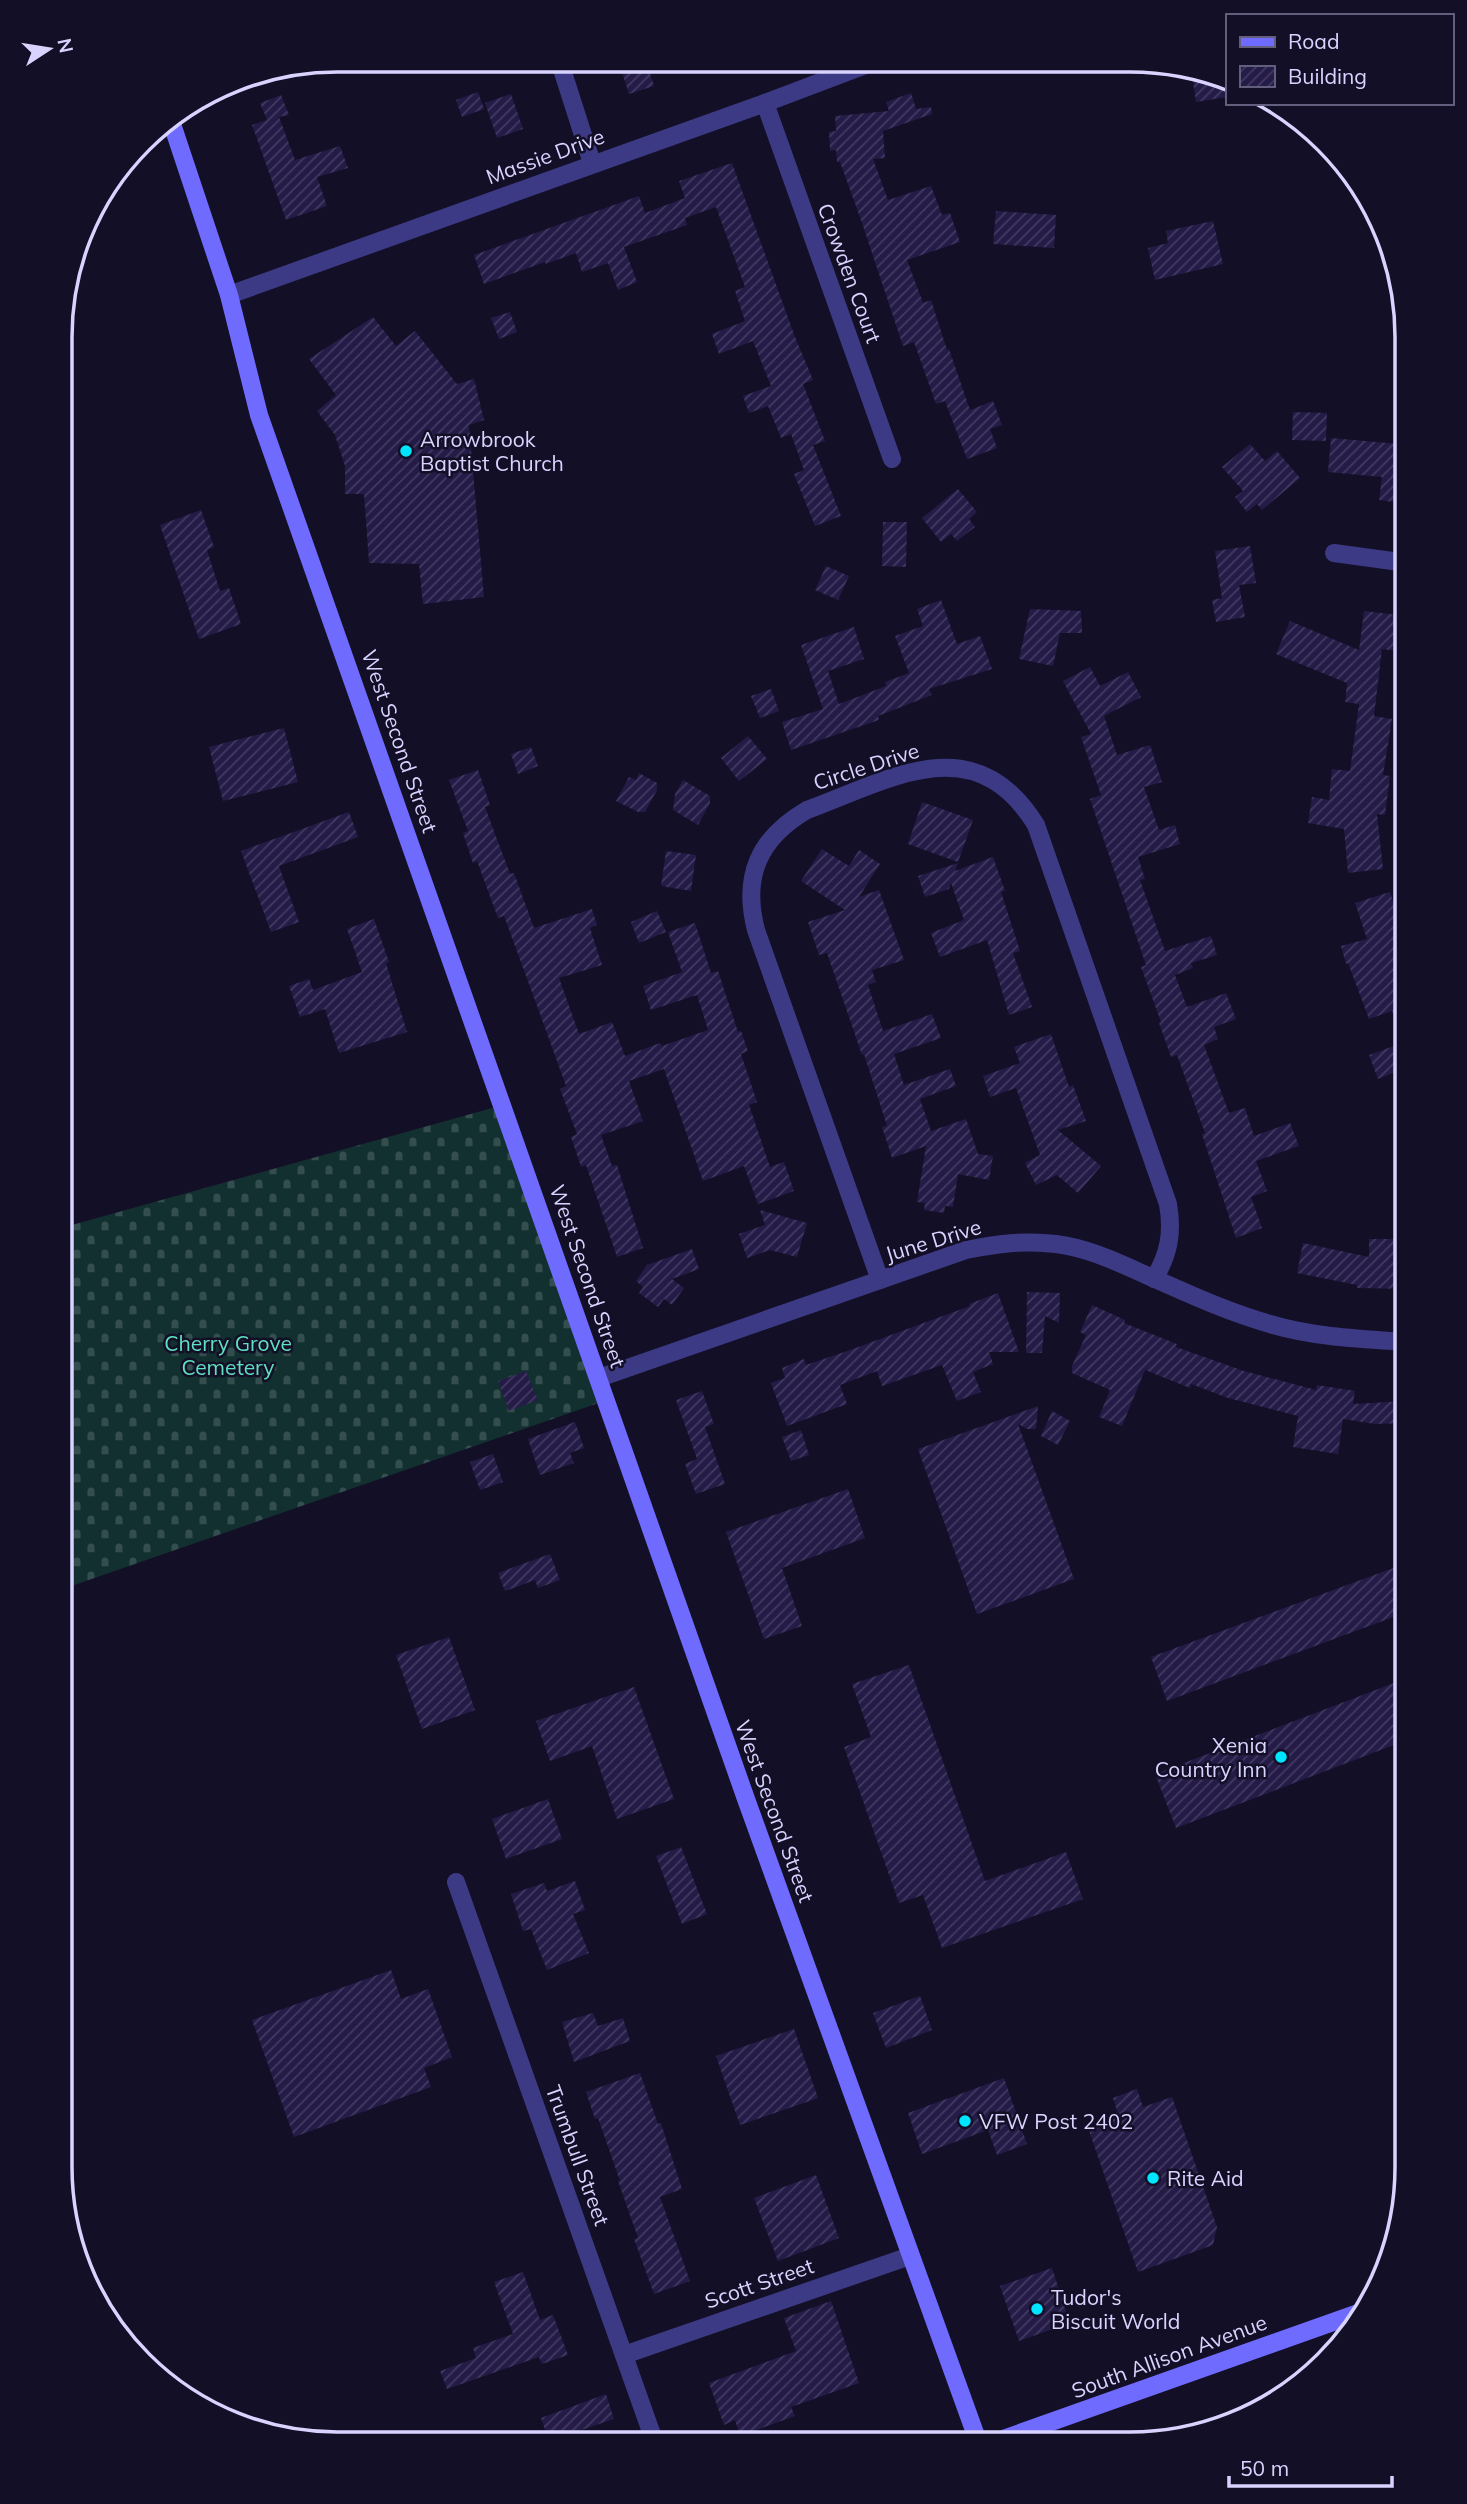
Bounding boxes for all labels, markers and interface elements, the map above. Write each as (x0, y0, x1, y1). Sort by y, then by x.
north arrow (14, 14, 84, 84)
legend (1226, 14, 1453, 105)
text: Road (1288, 28, 1339, 54)
text: N (52, 36, 79, 55)
text: Building (1288, 63, 1367, 89)
street label: Massie Drive (482, 123, 608, 189)
street label: Crowden Court (813, 200, 887, 346)
place label: Arrowbrook Baptist Church (420, 426, 564, 476)
marker: Arrowbrook Baptist Church (398, 443, 414, 459)
street label: West Second Street (356, 646, 444, 836)
street label: Circle Drive (810, 737, 922, 795)
street label: West Second Street (544, 1181, 632, 1371)
street label: June Drive (882, 1213, 984, 1267)
park label: Cherry Grove Cemetery (164, 1330, 292, 1380)
street label: West Second Street (730, 1716, 820, 1906)
place label: Xenia Country Inn (1155, 1732, 1267, 1782)
marker: Xenia Country Inn (1273, 1749, 1289, 1765)
street label: Trumbull Street (541, 2081, 615, 2229)
place label: VFW Post 2402 (979, 2108, 1133, 2134)
marker: VFW Post 2402 (957, 2113, 973, 2129)
place label: Rite Aid (1167, 2165, 1244, 2191)
marker: Rite Aid (1145, 2170, 1161, 2186)
street label: Scott Street (701, 2252, 817, 2314)
place label: Tudor's Biscuit World (1051, 2284, 1180, 2334)
marker: Tudor's Biscuit World (1029, 2301, 1045, 2317)
street label: South Allison Avenue (1068, 2309, 1270, 2403)
scale bar (1229, 2444, 1392, 2488)
text: 50 m (1240, 2455, 1289, 2481)

